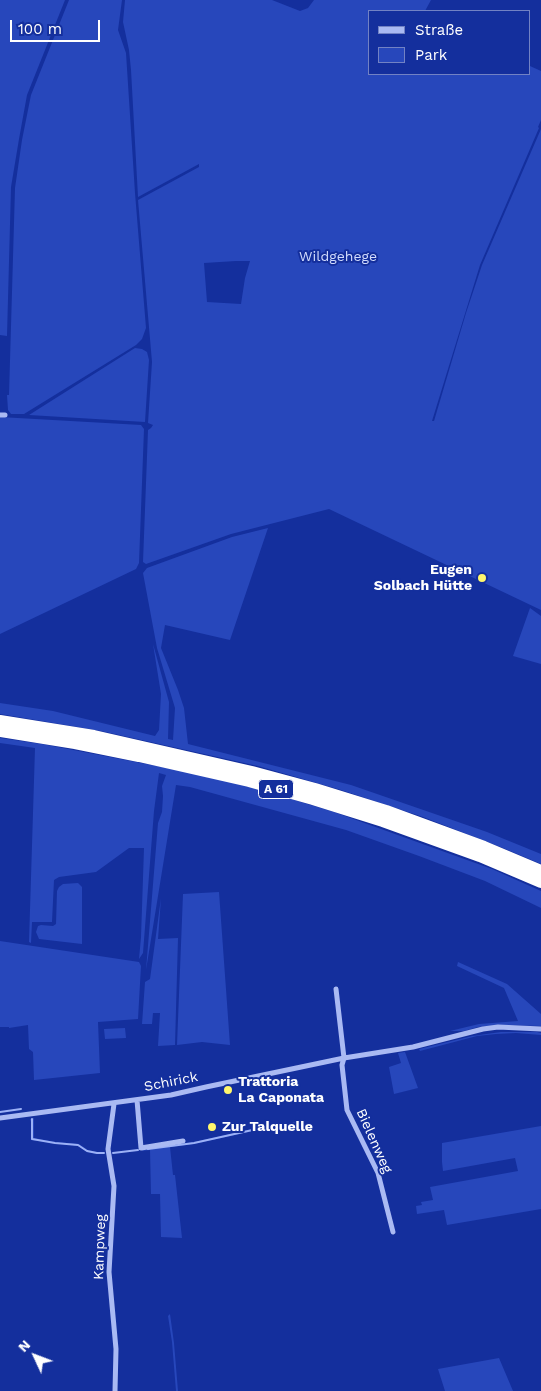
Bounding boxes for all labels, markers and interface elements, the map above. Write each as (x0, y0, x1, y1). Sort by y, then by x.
scale bar (12, 10, 102, 42)
legend (368, 10, 531, 75)
text: 100 m (18, 20, 62, 38)
text: Straße (415, 21, 463, 39)
text: Park (415, 46, 447, 64)
park label: Wildgehege (299, 249, 377, 265)
place label: Eugen Solbach Hütte (374, 562, 472, 594)
marker: Eugen Solbach Hütte (476, 572, 488, 584)
road number: A 61 (258, 780, 294, 799)
street label: Schirick (143, 1069, 199, 1095)
place label: Trattoria La Caponata (238, 1074, 324, 1106)
marker: Trattoria La Caponata (222, 1084, 234, 1096)
street label: Bielenweg (352, 1106, 396, 1176)
place label: Zur Talquelle (222, 1119, 313, 1135)
marker: Zur Talquelle (206, 1121, 218, 1133)
street label: Kampweg (90, 1214, 110, 1280)
north arrow (10, 1331, 60, 1381)
text: N (15, 1337, 33, 1355)

